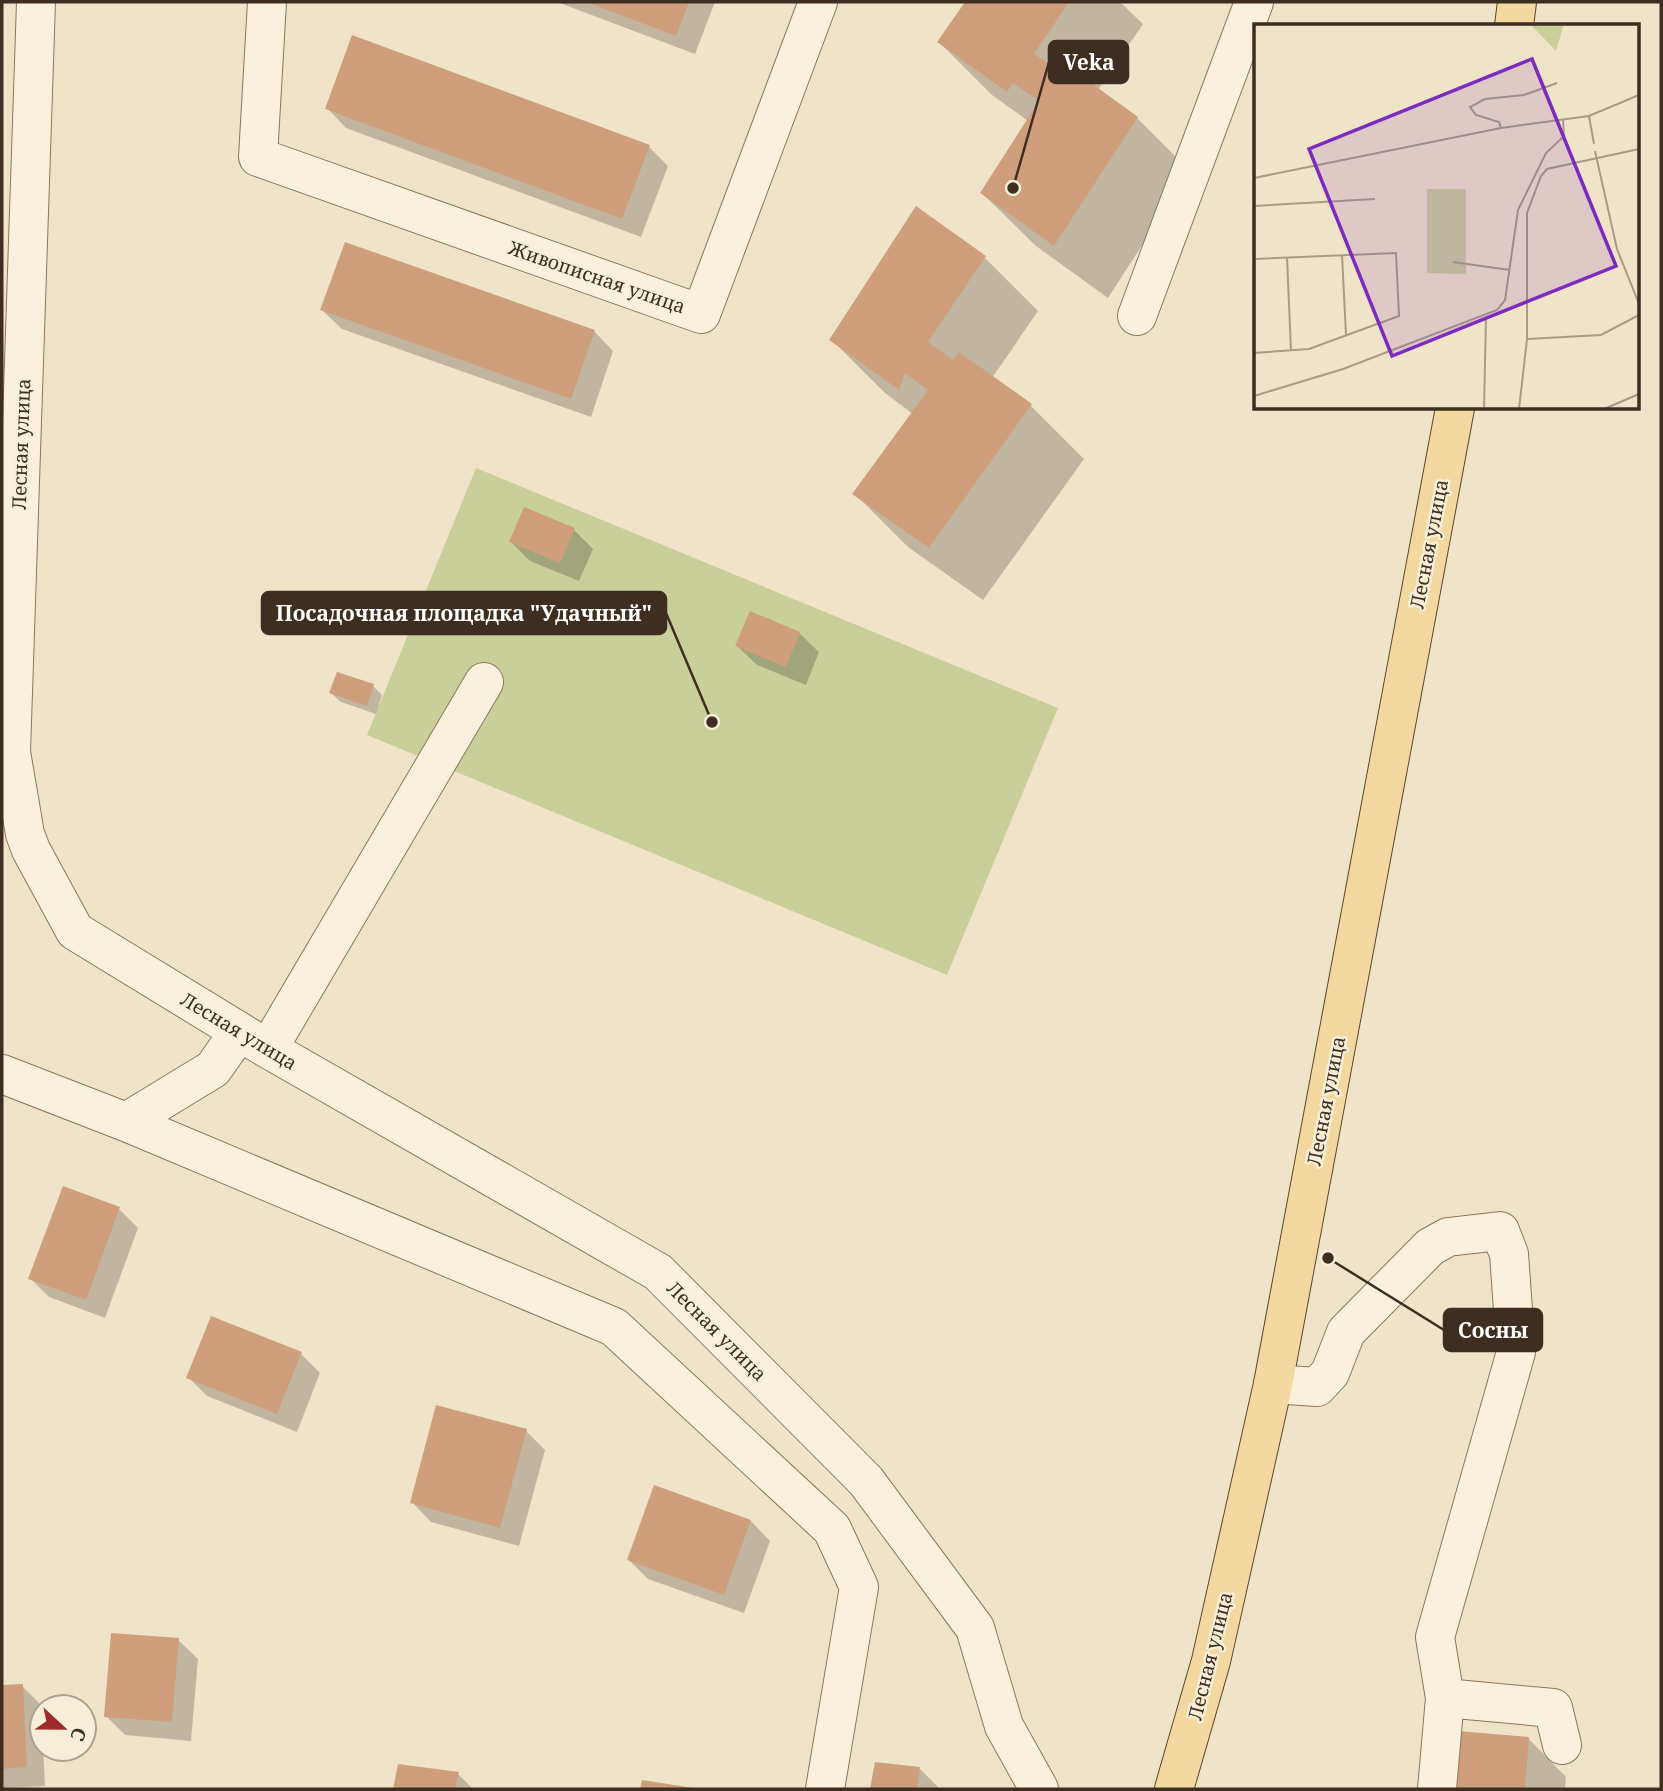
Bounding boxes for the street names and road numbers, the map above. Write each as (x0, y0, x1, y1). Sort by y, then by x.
street label: Живописная улица (504, 234, 689, 320)
street label: Лесная улица (6, 378, 36, 510)
street label: Лесная улица (1404, 477, 1454, 611)
street label: Лесная улица (176, 986, 302, 1076)
street label: Лесная улица (1301, 1034, 1351, 1168)
street label: Лесная улица (661, 1275, 773, 1387)
street label: Лесная улица (1181, 1589, 1239, 1723)

